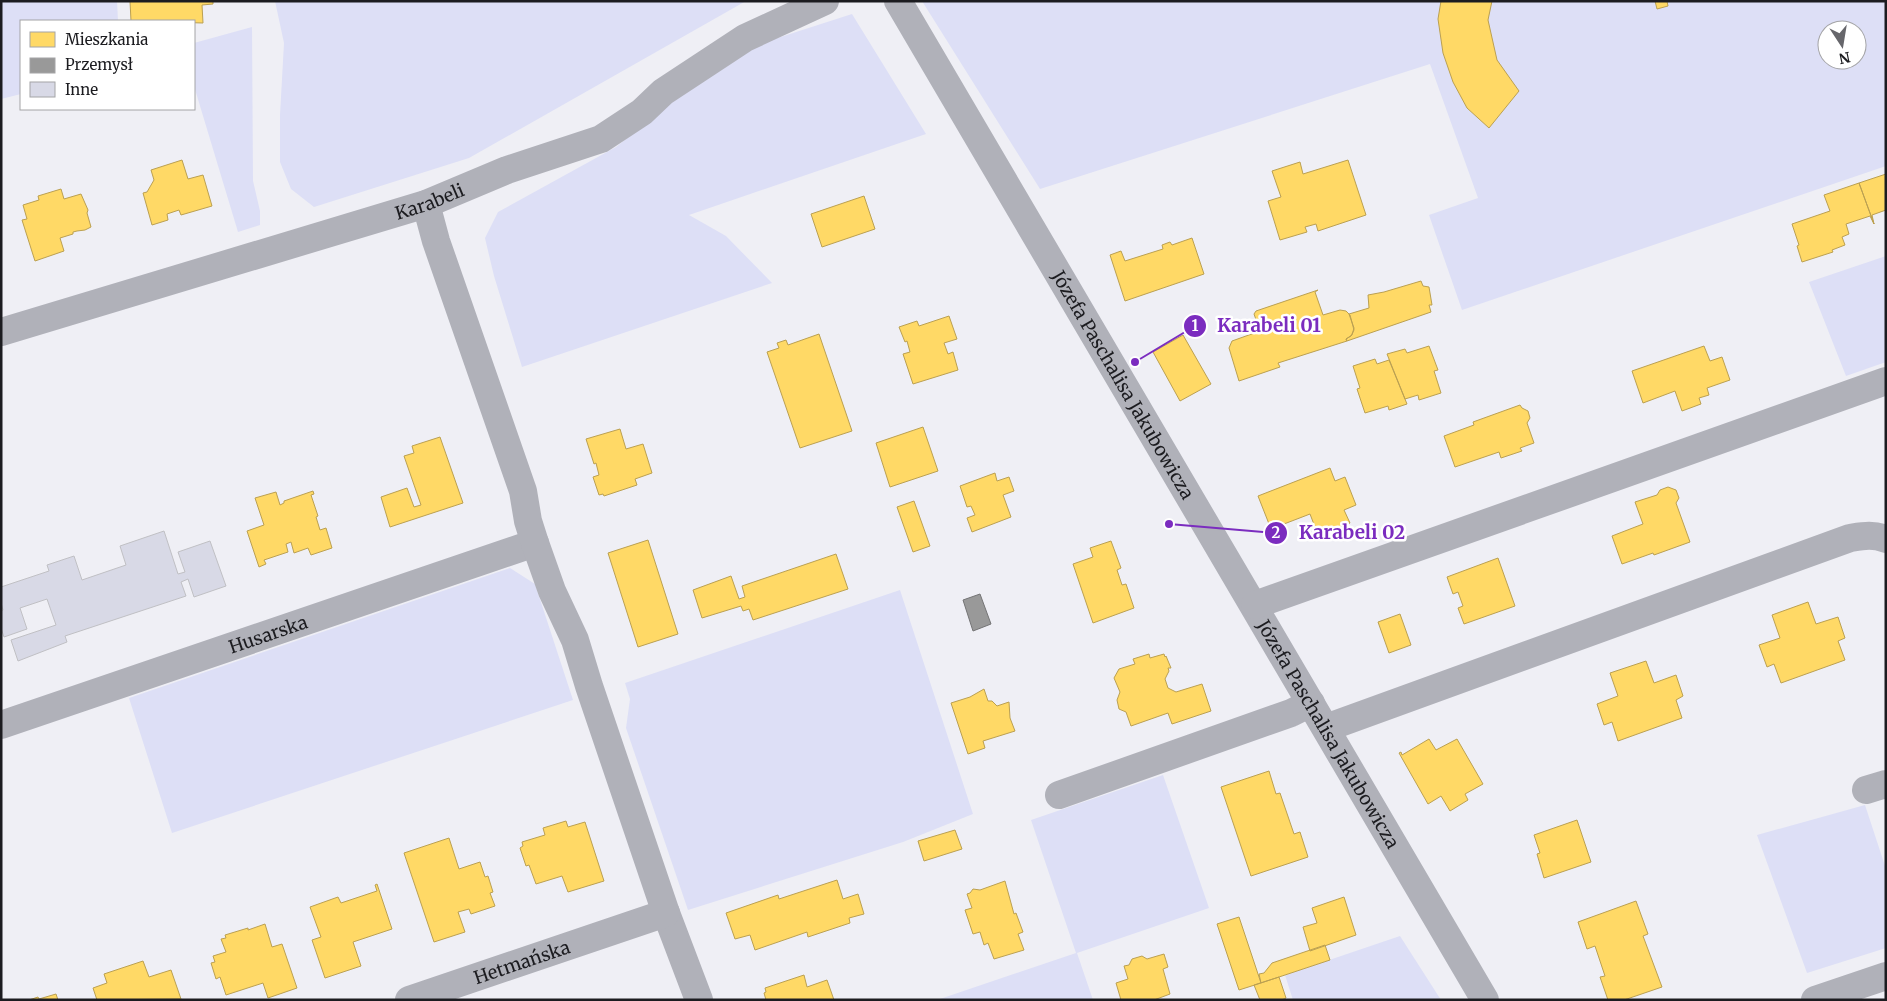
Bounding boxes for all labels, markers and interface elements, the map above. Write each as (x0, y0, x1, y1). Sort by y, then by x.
legend (20, 20, 195, 110)
north arrow (1817, 20, 1867, 70)
text: Mieszkania (65, 30, 148, 49)
text: N (1837, 48, 1852, 68)
text: Przemysł (65, 55, 133, 74)
text: Inne (65, 80, 98, 99)
street label: Karabeli (392, 178, 468, 224)
street label: Józefa Paschalisa Jakubowicza (1047, 265, 1200, 503)
callout: Karabeli 01 (1182, 309, 1331, 343)
text: Karabeli 01 (1217, 313, 1321, 337)
text: 1 (1192, 316, 1199, 335)
callout: Karabeli 02 (1263, 516, 1415, 550)
text: Karabeli 02 (1299, 520, 1405, 544)
text: 2 (1272, 523, 1281, 542)
street label: Husarska (226, 610, 311, 658)
street label: Józefa Paschalisa Jakubowicza (1252, 614, 1405, 853)
street label: Hetmańska (471, 935, 573, 989)

